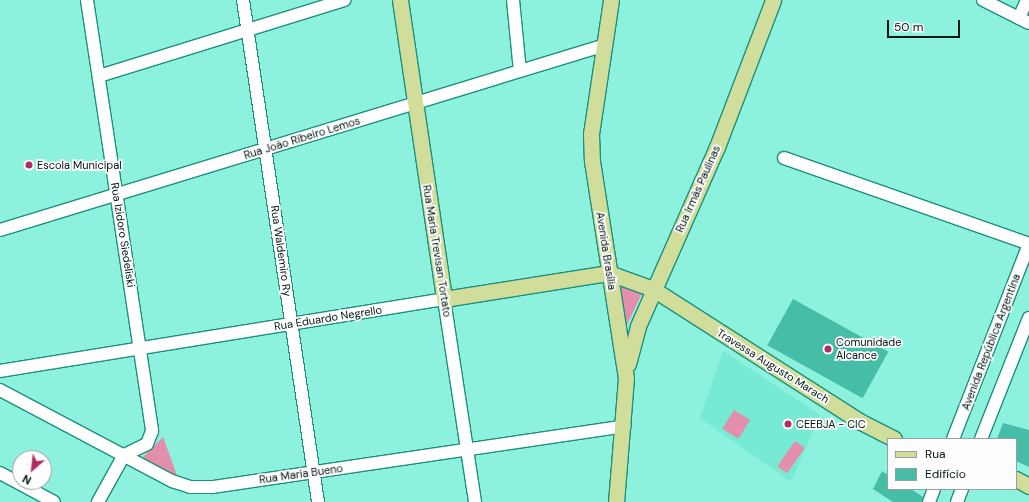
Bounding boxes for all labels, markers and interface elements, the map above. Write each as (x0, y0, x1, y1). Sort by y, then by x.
scale bar (889, 12, 962, 38)
text: 50 m (894, 19, 923, 35)
street label: Rua João Ribeiro Lemos (242, 114, 362, 162)
street label: Rua Irmãs Paulinas (673, 143, 723, 235)
place label: Escola Municipal (37, 158, 122, 172)
marker: Escola Municipal (24, 160, 34, 170)
street label: Rua Izidoro Siedeliski (108, 182, 138, 288)
street label: Rua Maria Trevisan Tortato (420, 184, 454, 318)
street label: Rua Waldemiro Ry (268, 205, 294, 297)
street label: Avenida Brasília (593, 211, 619, 291)
street label: Avenida República Argentina (959, 272, 1023, 412)
street label: Rua Eduardo Negrello (273, 303, 383, 333)
street label: Travessa Augusto Marach (714, 326, 832, 406)
place label: Comunidade Alcance (836, 336, 901, 362)
marker: Comunidade Alcance (823, 344, 833, 354)
place label: CEEBJA - CIC (796, 417, 866, 431)
marker: CEEBJA - CIC (783, 419, 793, 429)
legend (887, 438, 1017, 490)
text: Rua (925, 446, 946, 462)
north arrow (12, 450, 52, 490)
street label: Rua Maria Bueno (258, 462, 344, 486)
text: Edifício (925, 466, 966, 482)
text: N (20, 472, 34, 488)

